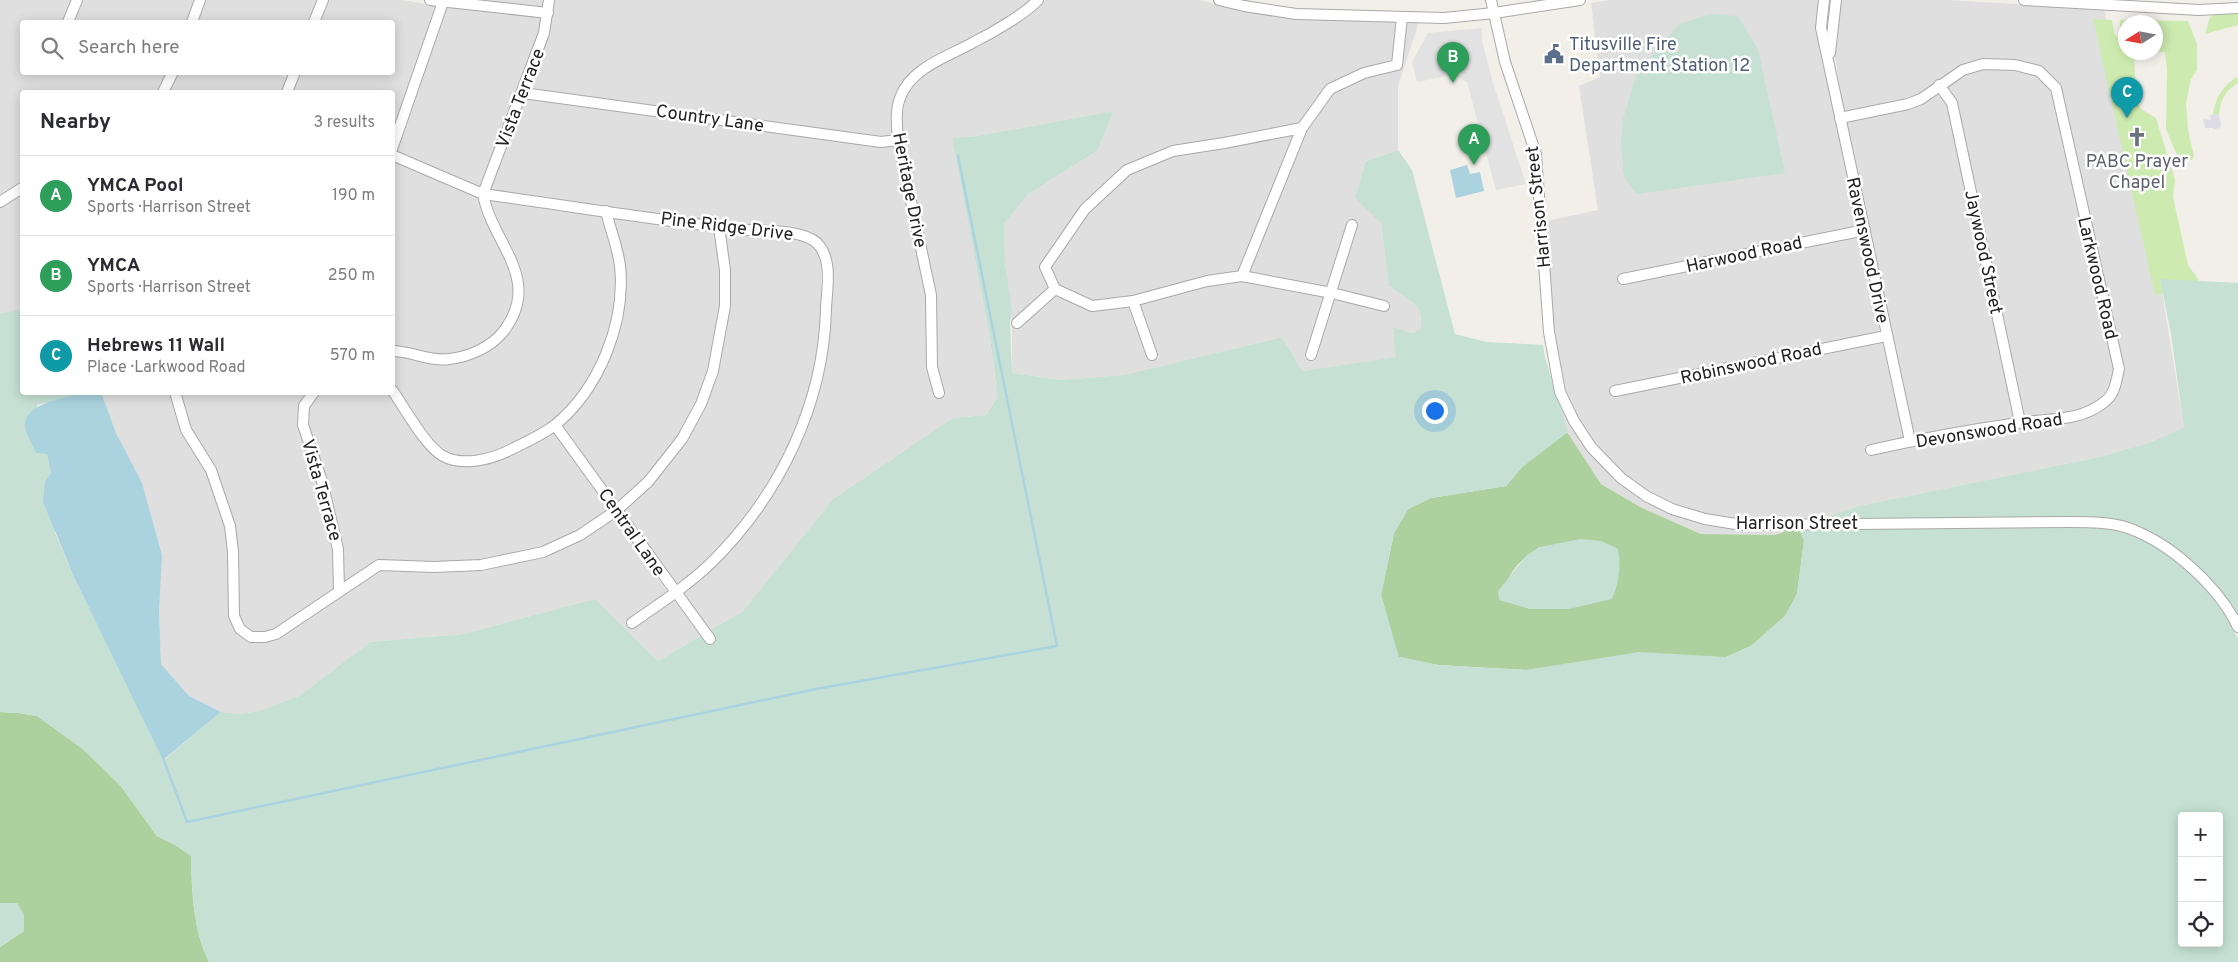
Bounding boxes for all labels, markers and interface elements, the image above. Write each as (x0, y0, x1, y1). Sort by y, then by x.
north arrow (2118, 15, 2163, 60)
search box (20, 20, 395, 75)
icon: search (38, 34, 66, 62)
place label: Titusville Fire Department Station 12 (1569, 34, 1750, 78)
text: Search here (78, 36, 180, 60)
pin: B (1437, 42, 1469, 83)
public building icon: Titusville Fire Department Station 12 (1543, 43, 1565, 65)
street label: Vista Terrace (492, 45, 551, 152)
pin: C (2111, 77, 2143, 118)
street label: Country Lane (654, 101, 765, 138)
text: Nearby (40, 109, 111, 136)
text: 3 results (313, 113, 375, 133)
pin: A (1458, 124, 1490, 165)
church icon: PABC Prayer Chapel (2126, 126, 2148, 148)
street label: Heritage Drive (886, 131, 931, 250)
street label: Harrison Street (1522, 145, 1557, 269)
place label: PABC Prayer Chapel (2086, 151, 2188, 195)
text: YMCA Pool (87, 174, 183, 198)
street label: Ravenswood Drive (1840, 175, 1893, 326)
text: A (50, 186, 62, 206)
text: 190 m (332, 186, 375, 206)
street label: Jaywood Street (1958, 188, 2007, 316)
text: Sports · Harrison Street (87, 198, 251, 218)
street label: Pine Ridge Drive (659, 208, 794, 247)
street label: Larkwood Road (2071, 215, 2122, 342)
street label: Harwood Road (1684, 232, 1804, 279)
text: YMCA (87, 254, 140, 278)
text: B (50, 266, 62, 286)
text: 250 m (328, 266, 375, 286)
text: Sports · Harrison Street (87, 278, 251, 298)
text: Hebrews 11 Wall (87, 334, 225, 358)
street label: Robinswood Road (1678, 338, 1824, 391)
text: C (51, 346, 61, 366)
text: 570 m (330, 346, 375, 366)
text: Place · Larkwood Road (87, 358, 246, 378)
your location (1422, 398, 1448, 424)
street label: Devonswood Road (1914, 409, 2064, 454)
street label: Vista Terrace (295, 437, 346, 544)
street label: Central Lane (592, 484, 670, 581)
street label: Harrison Street (1736, 513, 1858, 536)
map controls (2178, 812, 2223, 947)
button: + (2178, 812, 2223, 857)
button: − (2178, 857, 2223, 902)
button: locate (2178, 902, 2223, 947)

